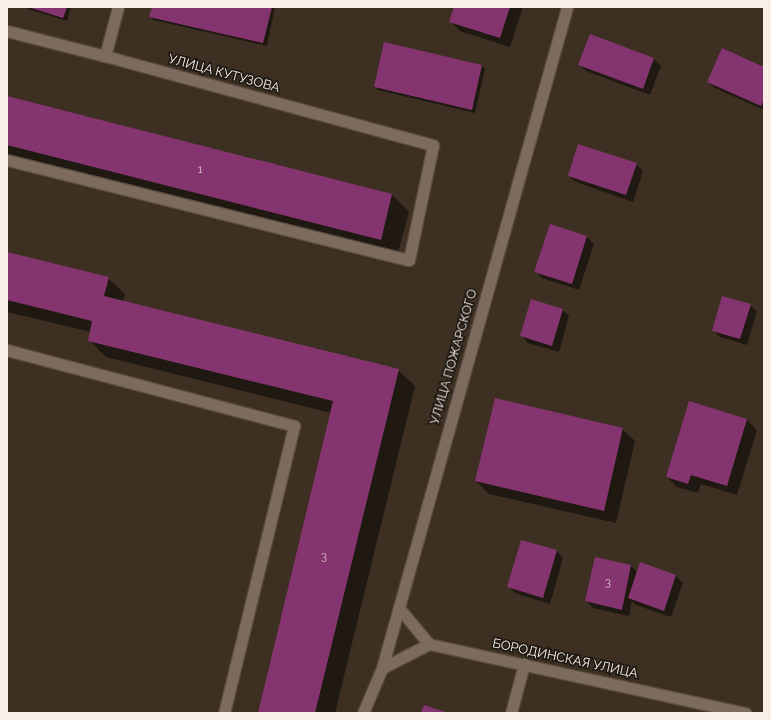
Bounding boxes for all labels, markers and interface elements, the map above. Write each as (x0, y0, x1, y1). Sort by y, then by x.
street label: УЛИЦА КУТУЗОВА (166, 52, 282, 96)
house number: 1 (198, 163, 202, 177)
street label: УЛИЦА ПОЖАРСКОГО (427, 287, 481, 427)
house number: 3 (321, 550, 327, 564)
house number: 3 (605, 576, 611, 590)
street label: БОРОДИНСКАЯ УЛИЦА (491, 636, 639, 682)

